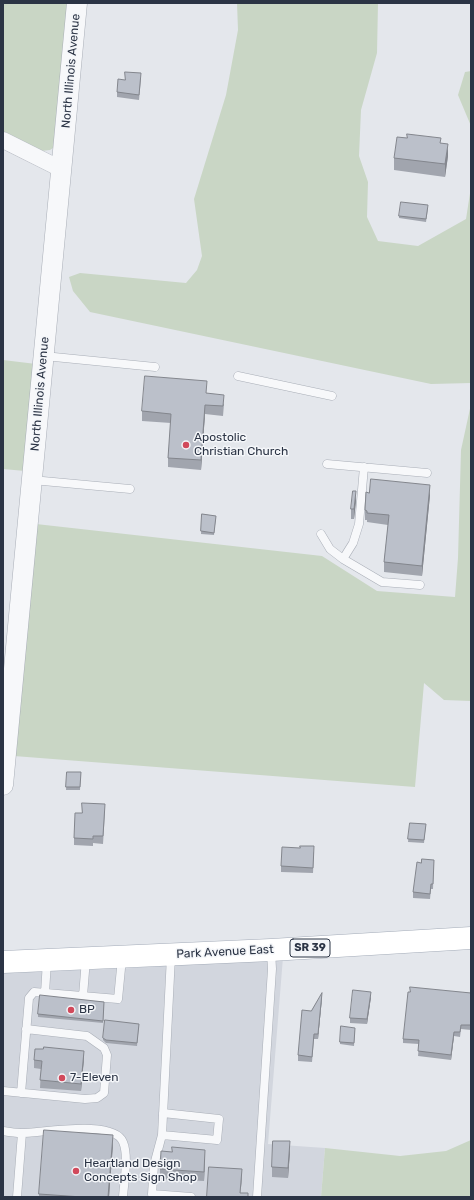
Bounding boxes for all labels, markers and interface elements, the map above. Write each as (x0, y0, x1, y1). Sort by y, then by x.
street label: North Illinois Avenue (59, 13, 83, 129)
street label: North Illinois Avenue (28, 336, 52, 452)
place label: Apostolic Christian Church (194, 431, 288, 459)
marker: Apostolic Christian Church (181, 440, 191, 450)
road number: SR 39 (290, 939, 330, 957)
street label: Park Avenue East (176, 942, 274, 962)
place label: BP (79, 1003, 95, 1017)
marker: BP (66, 1005, 76, 1015)
place label: 7-Eleven (70, 1071, 119, 1085)
marker: 7-Eleven (57, 1073, 67, 1083)
place label: Heartland Design Concepts Sign Shop (84, 1157, 197, 1185)
marker: Heartland Design Concepts Sign Shop (71, 1166, 81, 1176)

